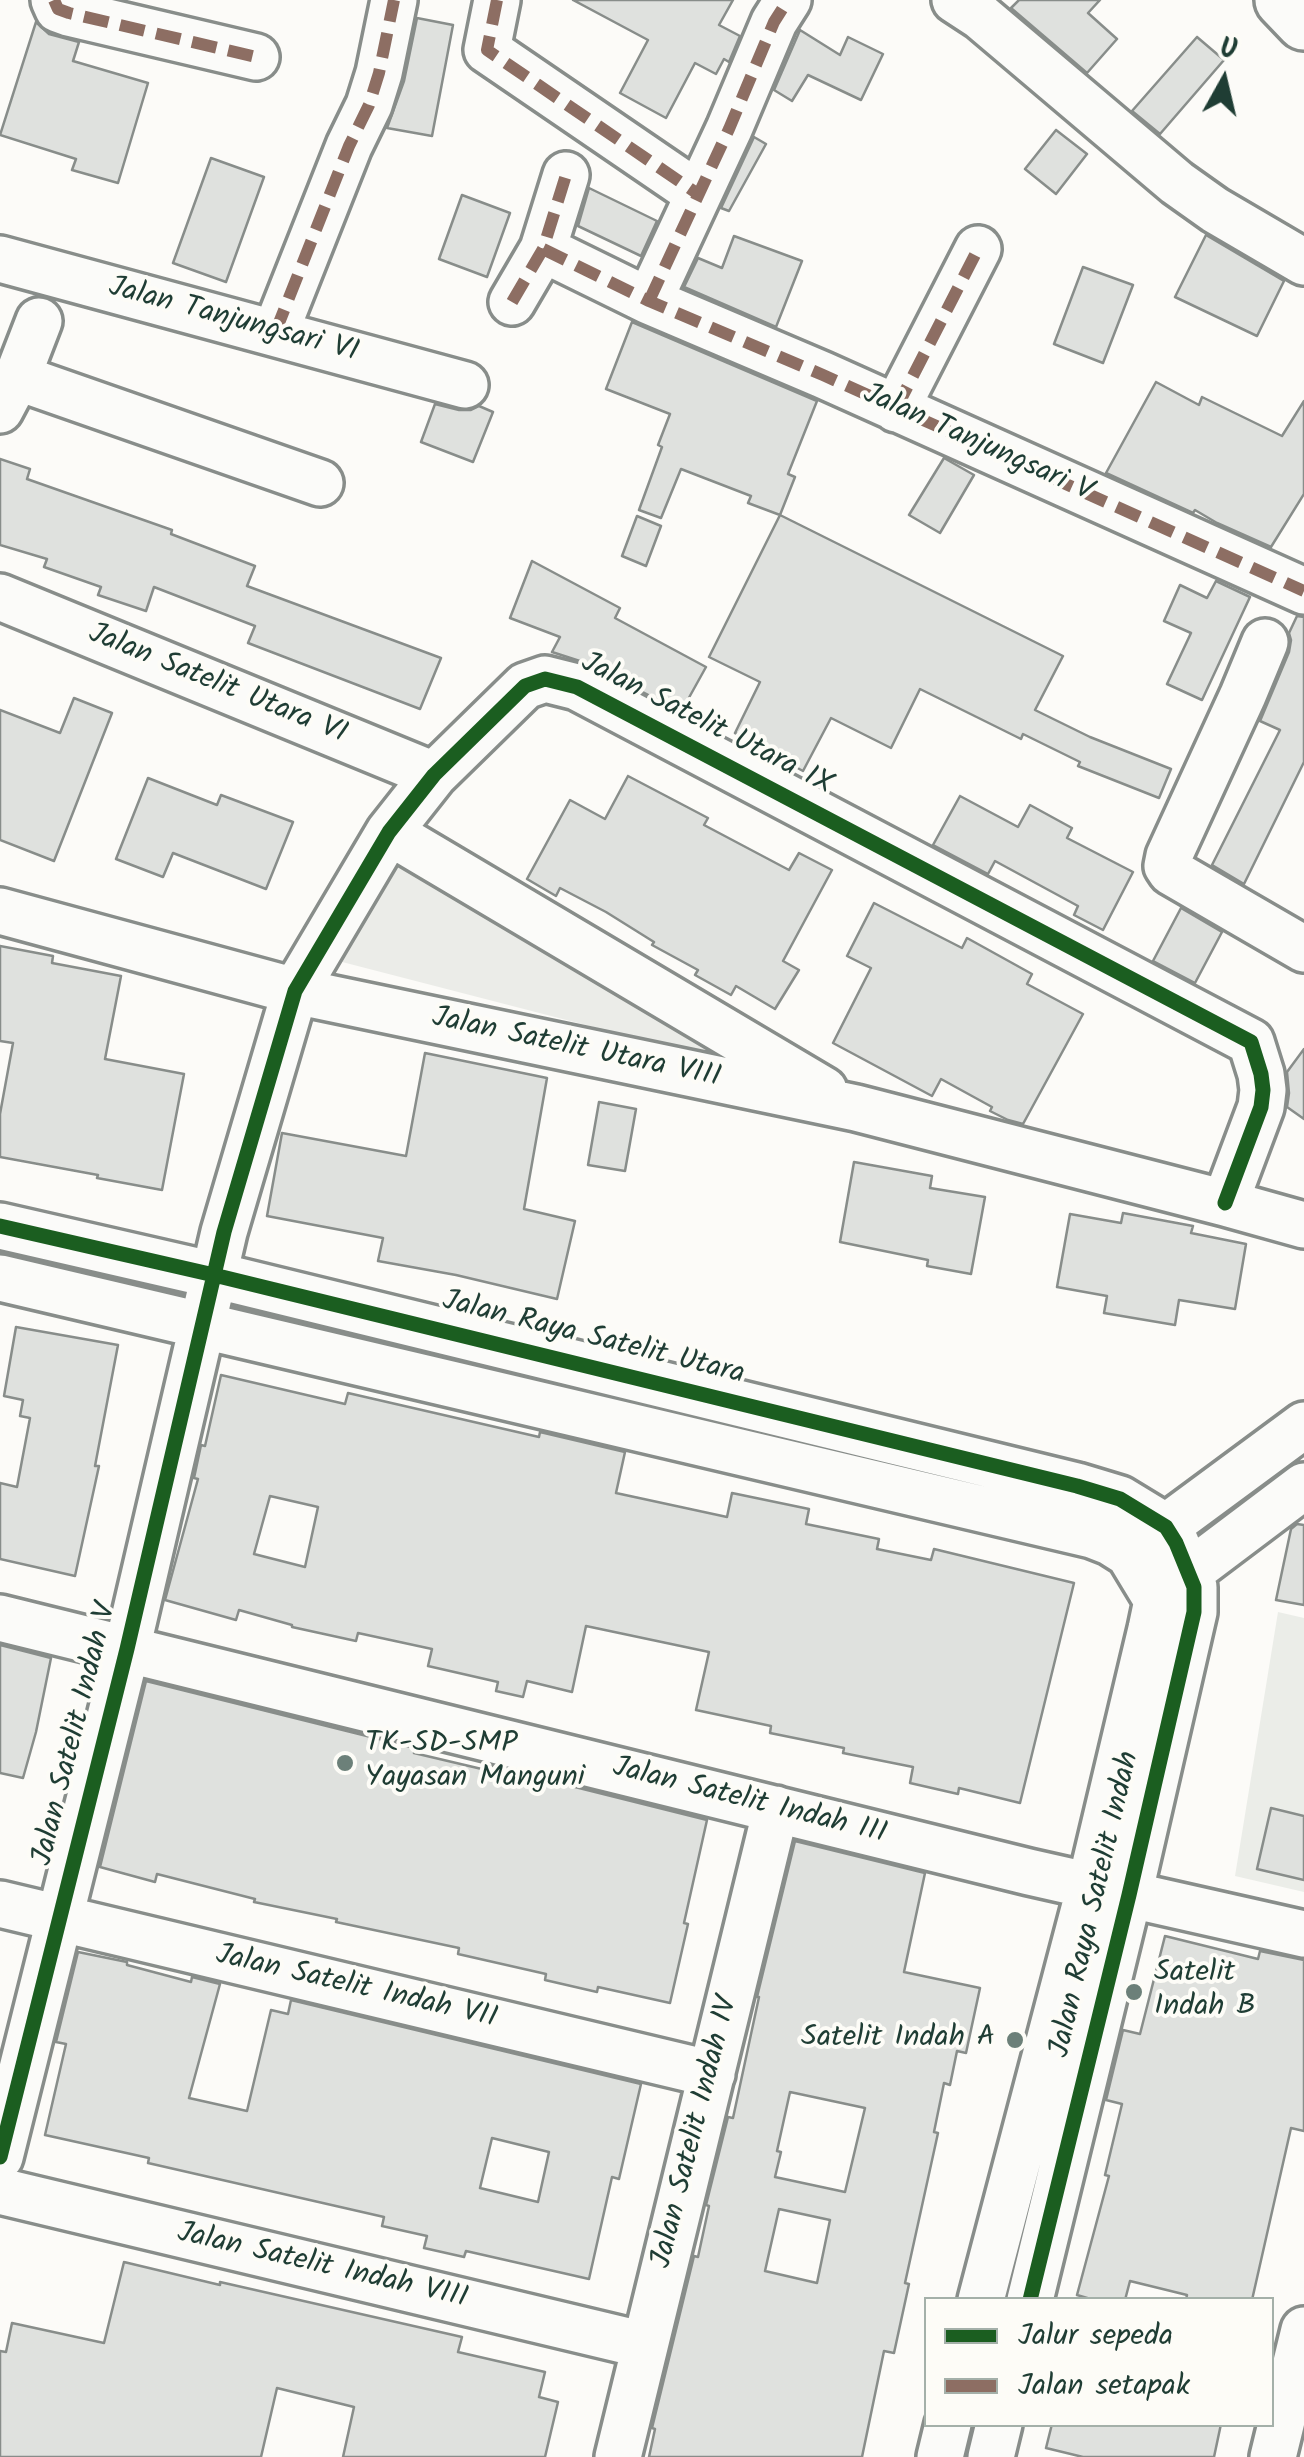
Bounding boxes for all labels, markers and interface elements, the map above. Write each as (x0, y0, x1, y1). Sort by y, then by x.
text: U (1217, 26, 1240, 73)
north arrow (1174, 30, 1274, 130)
street label: Jalan Tanjungsari VI (104, 271, 362, 373)
street label: Jalan Tanjungsari V (856, 378, 1098, 512)
street label: Jalan Satelit Utara VI (82, 618, 352, 754)
street label: Jalan Satelit Utara IX (574, 647, 838, 805)
street label: Jalan Satelit Utara VIII (428, 1002, 724, 1098)
street label: Jalan Raya Satelit Utara (438, 1285, 748, 1395)
street label: Jalan Satelit Indah V (27, 1600, 127, 1870)
place label: TK-SD-SMP Yayasan Manguni (365, 1728, 585, 1798)
street label: Jalan Raya Satelit Indah (1044, 1748, 1150, 2062)
marker: TK-SD-SMP Yayasan Manguni (334, 1752, 356, 1774)
street label: Jalan Satelit Indah III (608, 1752, 890, 1854)
street label: Jalan Satelit Indah VII (212, 1939, 500, 2039)
place label: Satelit Indah B (1154, 1957, 1256, 2028)
marker: Satelit Indah B (1123, 1981, 1145, 2003)
street label: Jalan Satelit Indah IV (646, 1994, 748, 2272)
place label: Satelit Indah A (801, 2022, 995, 2058)
marker: Satelit Indah A (1004, 2029, 1026, 2051)
street label: Jalan Satelit Indah VIII (173, 2217, 471, 2319)
legend (924, 2297, 1274, 2427)
text: Jalur sepeda (1018, 2312, 1173, 2360)
text: Jalan setapak (1018, 2362, 1190, 2410)

